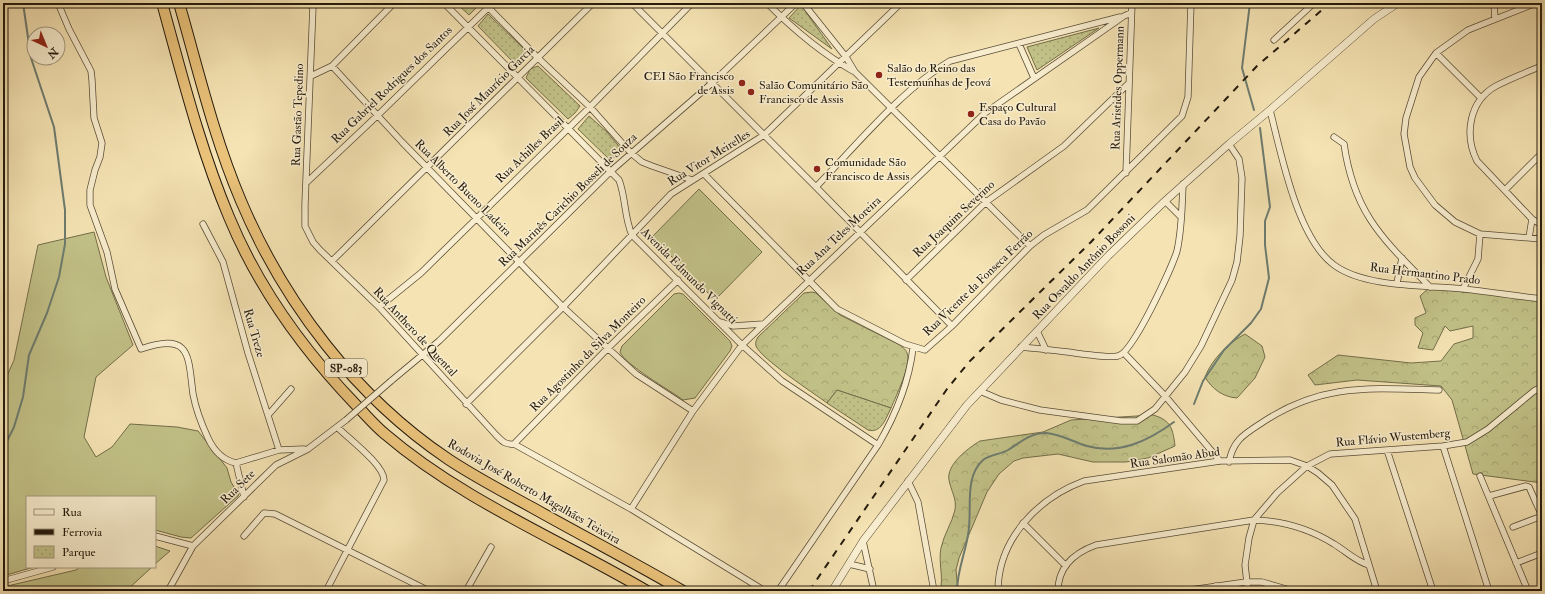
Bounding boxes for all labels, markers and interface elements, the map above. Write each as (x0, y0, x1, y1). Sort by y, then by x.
street label: Rua Gabriel Rodrigues dos Santos (328, 23, 456, 147)
north arrow (26, 26, 66, 66)
street label: Rua Aristides Oppermann (1108, 26, 1128, 150)
street label: Rua José Maurício Garcia (440, 41, 539, 140)
text: N (44, 44, 61, 62)
place label: Salão do Reino das Testemunhas de Jeová (887, 61, 992, 90)
street label: Rua Gastão Tepedino (289, 63, 307, 167)
place label: CEI São Francisco de Assis (644, 69, 734, 98)
marker: Salão do Reino das Testemunhas de Jeová (874, 70, 884, 80)
marker: CEI São Francisco de Assis (737, 78, 747, 88)
place label: Salão Comunitário São Francisco de Assis (759, 78, 869, 107)
marker: Salão Comunitário São Francisco de Assis (746, 87, 756, 97)
place label: Espaço Cultural Casa do Pavão (979, 100, 1056, 129)
marker: Espaço Cultural Casa do Pavão (966, 109, 976, 119)
street label: Rua Achilles Brasil (493, 114, 567, 186)
street label: Rua Vitor Meirelles (665, 127, 753, 189)
street label: Rua Marinês Carichio Bosseli de Souza (496, 129, 641, 270)
street label: Rua Alberto Bueno Ladeira (411, 136, 515, 240)
place label: Comunidade São Francisco de Assis (825, 155, 910, 184)
marker: Comunidade São Francisco de Assis (812, 164, 822, 174)
street label: Rua Joaquim Severino (910, 177, 998, 261)
street label: Rua Ana Teles Moreira (794, 192, 885, 279)
street label: Rua Osvaldo Antônio Bossoni (1030, 211, 1138, 323)
street label: Avenida Edmundo Vignatti (637, 224, 740, 327)
street label: Rua Vicente da Fonseca Ferrão (920, 226, 1036, 339)
street label: Rua Hermantino Prado (1369, 260, 1481, 288)
street label: Rua Anthero de Quental (370, 284, 460, 380)
street label: Rua Agostinho da Silva Monteiro (527, 293, 649, 415)
street label: Rua Treze (240, 307, 268, 359)
road number: SP-083 (325, 359, 367, 377)
street label: Rua Flávio Wustemberg (1335, 425, 1452, 450)
street label: Rodovia José Roberto Magalhães Teixeira (445, 436, 624, 548)
street label: Rua Salomão Abud (1129, 444, 1221, 472)
street label: Rua Sete (218, 467, 258, 507)
legend (26, 496, 156, 568)
text: Rua (62, 505, 83, 520)
text: Ferrovia (62, 525, 103, 540)
text: Parque (62, 545, 96, 560)

